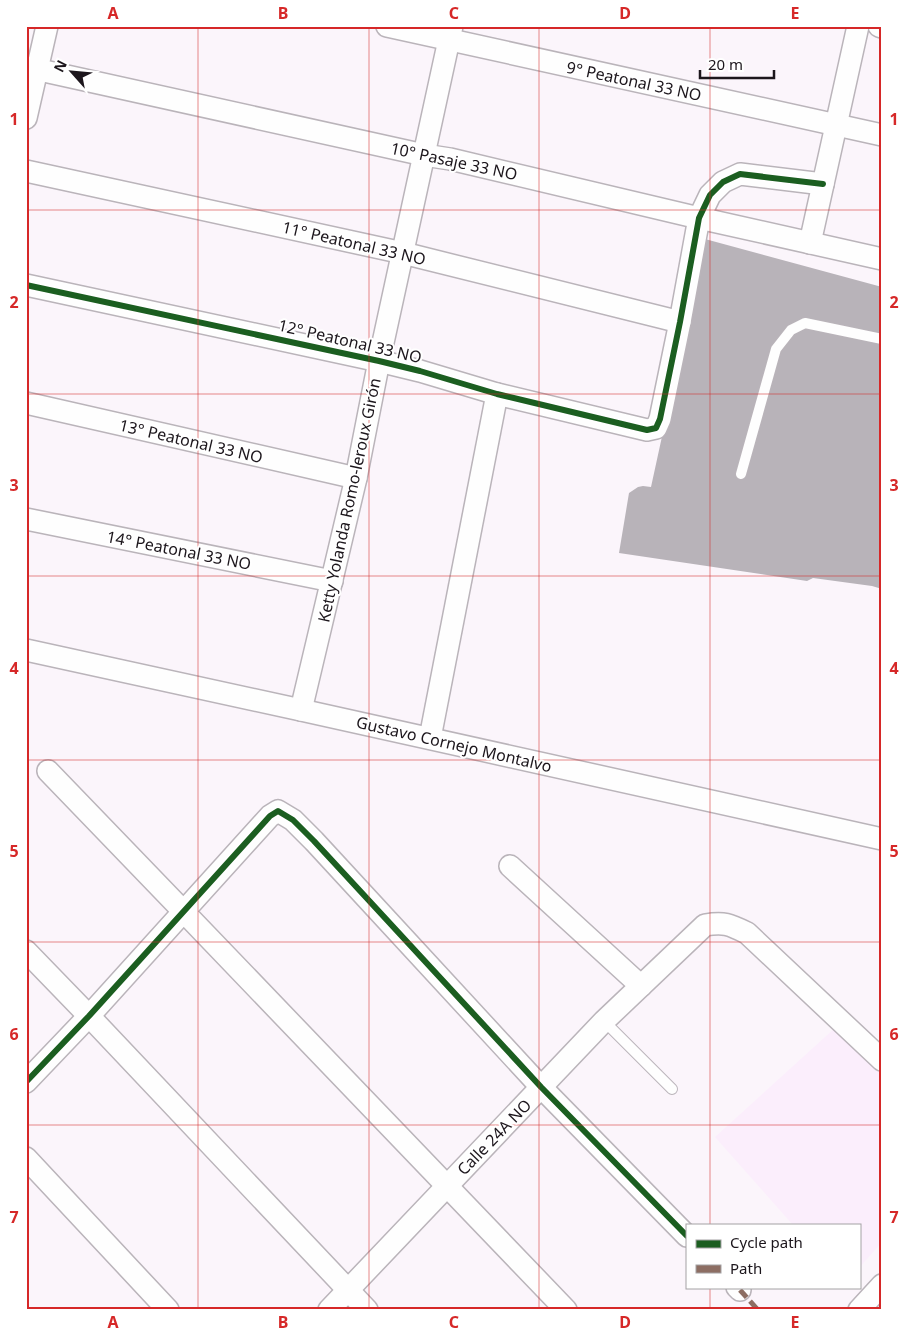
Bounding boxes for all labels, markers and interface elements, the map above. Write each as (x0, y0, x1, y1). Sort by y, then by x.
text: A (107, 2, 119, 24)
text: B (278, 2, 288, 24)
text: C (449, 2, 459, 24)
text: D (619, 2, 631, 24)
text: E (791, 2, 800, 24)
north arrow (48, 48, 98, 98)
scale bar (700, 48, 774, 80)
text: 20 m (708, 54, 743, 74)
text: N (49, 56, 71, 75)
street label: 9° Peatonal 33 NO (564, 56, 704, 106)
text: 1 (9, 108, 19, 130)
text: 1 (889, 108, 899, 130)
street label: 10° Pasaje 33 NO (389, 137, 519, 185)
street label: 11° Peatonal 33 NO (280, 216, 428, 270)
text: 2 (9, 291, 19, 313)
text: 2 (889, 291, 899, 313)
street label: 12° Peatonal 33 NO (276, 314, 424, 368)
street label: Ketty Yolanda Romo-leroux Girón (312, 376, 386, 624)
street label: 13° Peatonal 33 NO (117, 414, 265, 468)
text: 3 (9, 474, 19, 496)
text: 3 (889, 474, 899, 496)
street label: 14° Peatonal 33 NO (105, 525, 253, 575)
text: 4 (9, 657, 19, 679)
text: 4 (889, 657, 899, 679)
street label: Gustavo Cornejo Montalvo (354, 711, 554, 777)
text: 5 (9, 840, 19, 862)
text: 5 (889, 840, 899, 862)
text: 6 (9, 1023, 19, 1045)
text: 6 (889, 1023, 899, 1045)
street label: Calle 24A NO (452, 1094, 536, 1180)
text: 7 (9, 1206, 19, 1228)
text: 7 (889, 1206, 899, 1228)
legend (686, 1224, 860, 1288)
text: Cycle path (730, 1232, 803, 1252)
text: Path (730, 1258, 762, 1278)
text: A (107, 1311, 119, 1333)
text: B (278, 1311, 288, 1333)
text: C (449, 1311, 459, 1333)
text: D (619, 1311, 631, 1333)
text: E (791, 1311, 800, 1333)

